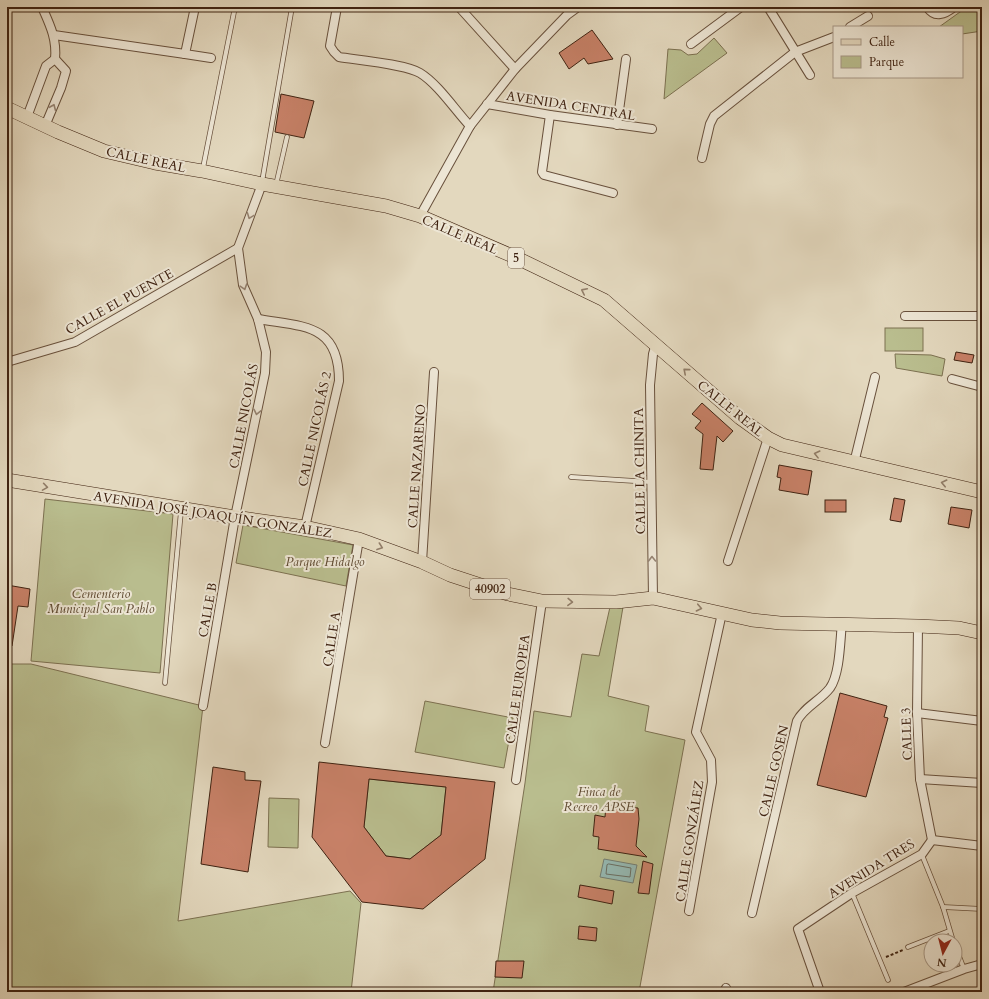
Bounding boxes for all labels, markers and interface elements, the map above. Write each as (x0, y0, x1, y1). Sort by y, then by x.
legend (833, 26, 963, 78)
text: Calle (869, 34, 895, 50)
text: Parque (869, 54, 904, 70)
street label: AVENIDA CENTRAL (505, 87, 637, 125)
one-way arrow (48, 104, 56, 112)
street label: CALLE REAL (105, 143, 187, 177)
street label: CALLE REAL (419, 211, 500, 259)
one-way arrow (247, 213, 255, 220)
road number: 5 (508, 248, 524, 268)
street label: CALLE EL PUENTE (62, 265, 177, 339)
one-way arrow (240, 283, 248, 290)
one-way arrow (581, 288, 589, 296)
street label: CALLE NICOLÁS (225, 362, 263, 470)
one-way arrow (684, 368, 691, 375)
street label: CALLE NICOLÁS 2 (294, 370, 336, 488)
street label: CALLE REAL (693, 376, 767, 441)
street label: CALLE NAZARENO (404, 403, 430, 529)
street label: CALLE LA CHINITA (630, 407, 650, 534)
one-way arrow (253, 409, 261, 415)
one-way arrow (814, 450, 821, 459)
one-way arrow (941, 480, 947, 488)
one-way arrow (42, 482, 49, 490)
street label: AVENIDA JOSÉ JOAQUÍN GONZÁLEZ (92, 487, 333, 543)
one-way arrow (376, 542, 383, 550)
park label: Parque Hidalgo (285, 553, 365, 571)
one-way arrow (648, 556, 656, 562)
road number: 40902 (470, 579, 510, 599)
street label: CALLE B (194, 581, 222, 639)
park label: Cementerio Municipal San Pablo (47, 585, 155, 618)
one-way arrow (567, 598, 573, 607)
one-way arrow (696, 603, 702, 611)
street label: CALLE A (319, 610, 345, 668)
street label: CALLE EUROPEA (501, 633, 535, 745)
street label: CALLE 3 (897, 707, 917, 761)
street label: CALLE GOSEN (755, 724, 793, 819)
street label: CALLE GONZÁLEZ (671, 779, 708, 903)
park label: Finca de Recreo APSE (564, 783, 635, 816)
street label: AVENIDA TRES (825, 835, 918, 903)
north arrow (923, 933, 963, 973)
text: N (936, 954, 947, 970)

